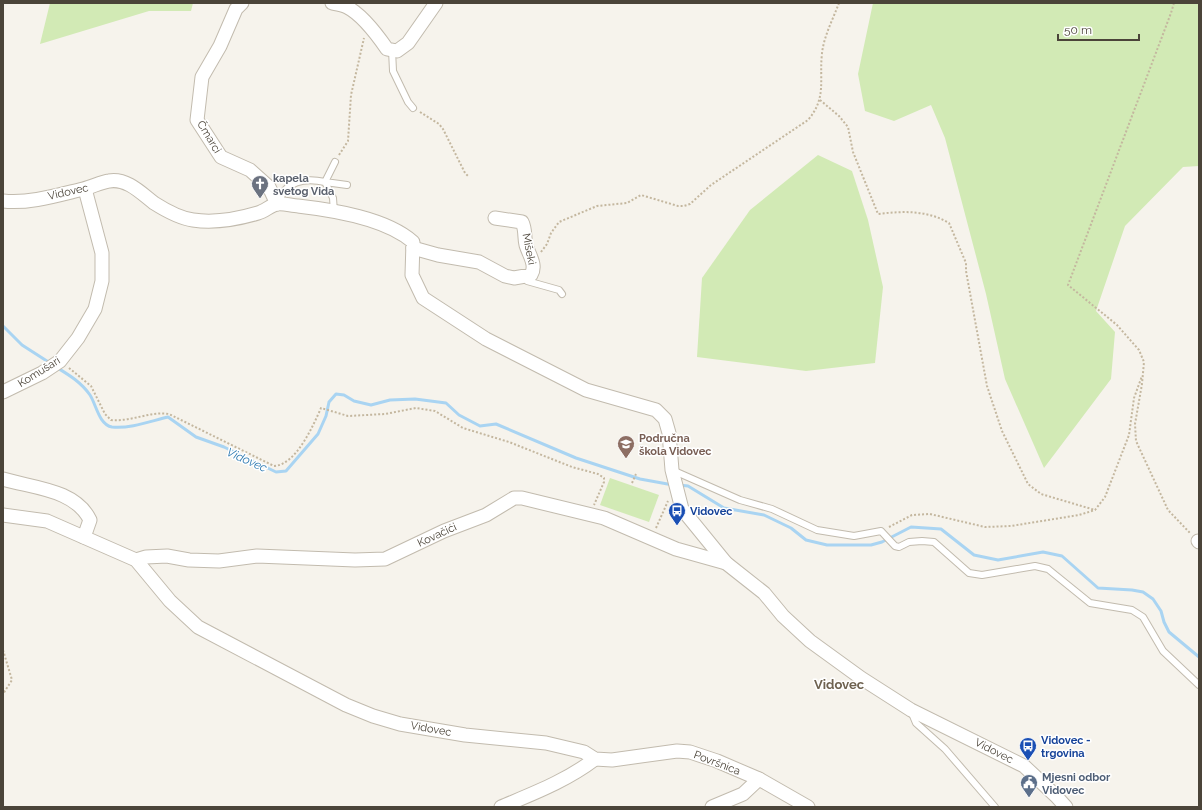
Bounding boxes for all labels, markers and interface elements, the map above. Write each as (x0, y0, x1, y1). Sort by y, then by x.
scale bar (1058, 16, 1139, 42)
text: 50 m (1064, 23, 1092, 37)
street label: Čmarci (194, 118, 225, 156)
place label: kapela svetog Vida (273, 172, 334, 198)
church icon: kapela svetog Vida (250, 174, 270, 199)
street label: Vidovec (46, 181, 90, 203)
street label: Mišeki (520, 232, 538, 266)
street label: Komušari (15, 354, 63, 390)
place label: Područna škola Vidovec (639, 432, 711, 458)
school or university icon: Područna škola Vidovec (616, 434, 636, 459)
water label: Vidovec (225, 445, 270, 475)
bus stop icon: Vidovec (667, 501, 687, 526)
place label: Vidovec (690, 505, 732, 518)
street label: Kovačići (415, 520, 459, 550)
district label: Vidovec (814, 677, 865, 692)
street label: Vidovec (410, 719, 452, 739)
place label: Vidovec - trgovina (1041, 734, 1091, 760)
street label: Vidovec (973, 736, 1015, 766)
bus stop icon: Vidovec - trgovina (1018, 736, 1038, 761)
street label: Površnica (692, 748, 742, 778)
place label: Mjesni odbor Vidovec (1042, 771, 1111, 797)
public building icon: Mjesni odbor Vidovec (1019, 773, 1039, 798)

